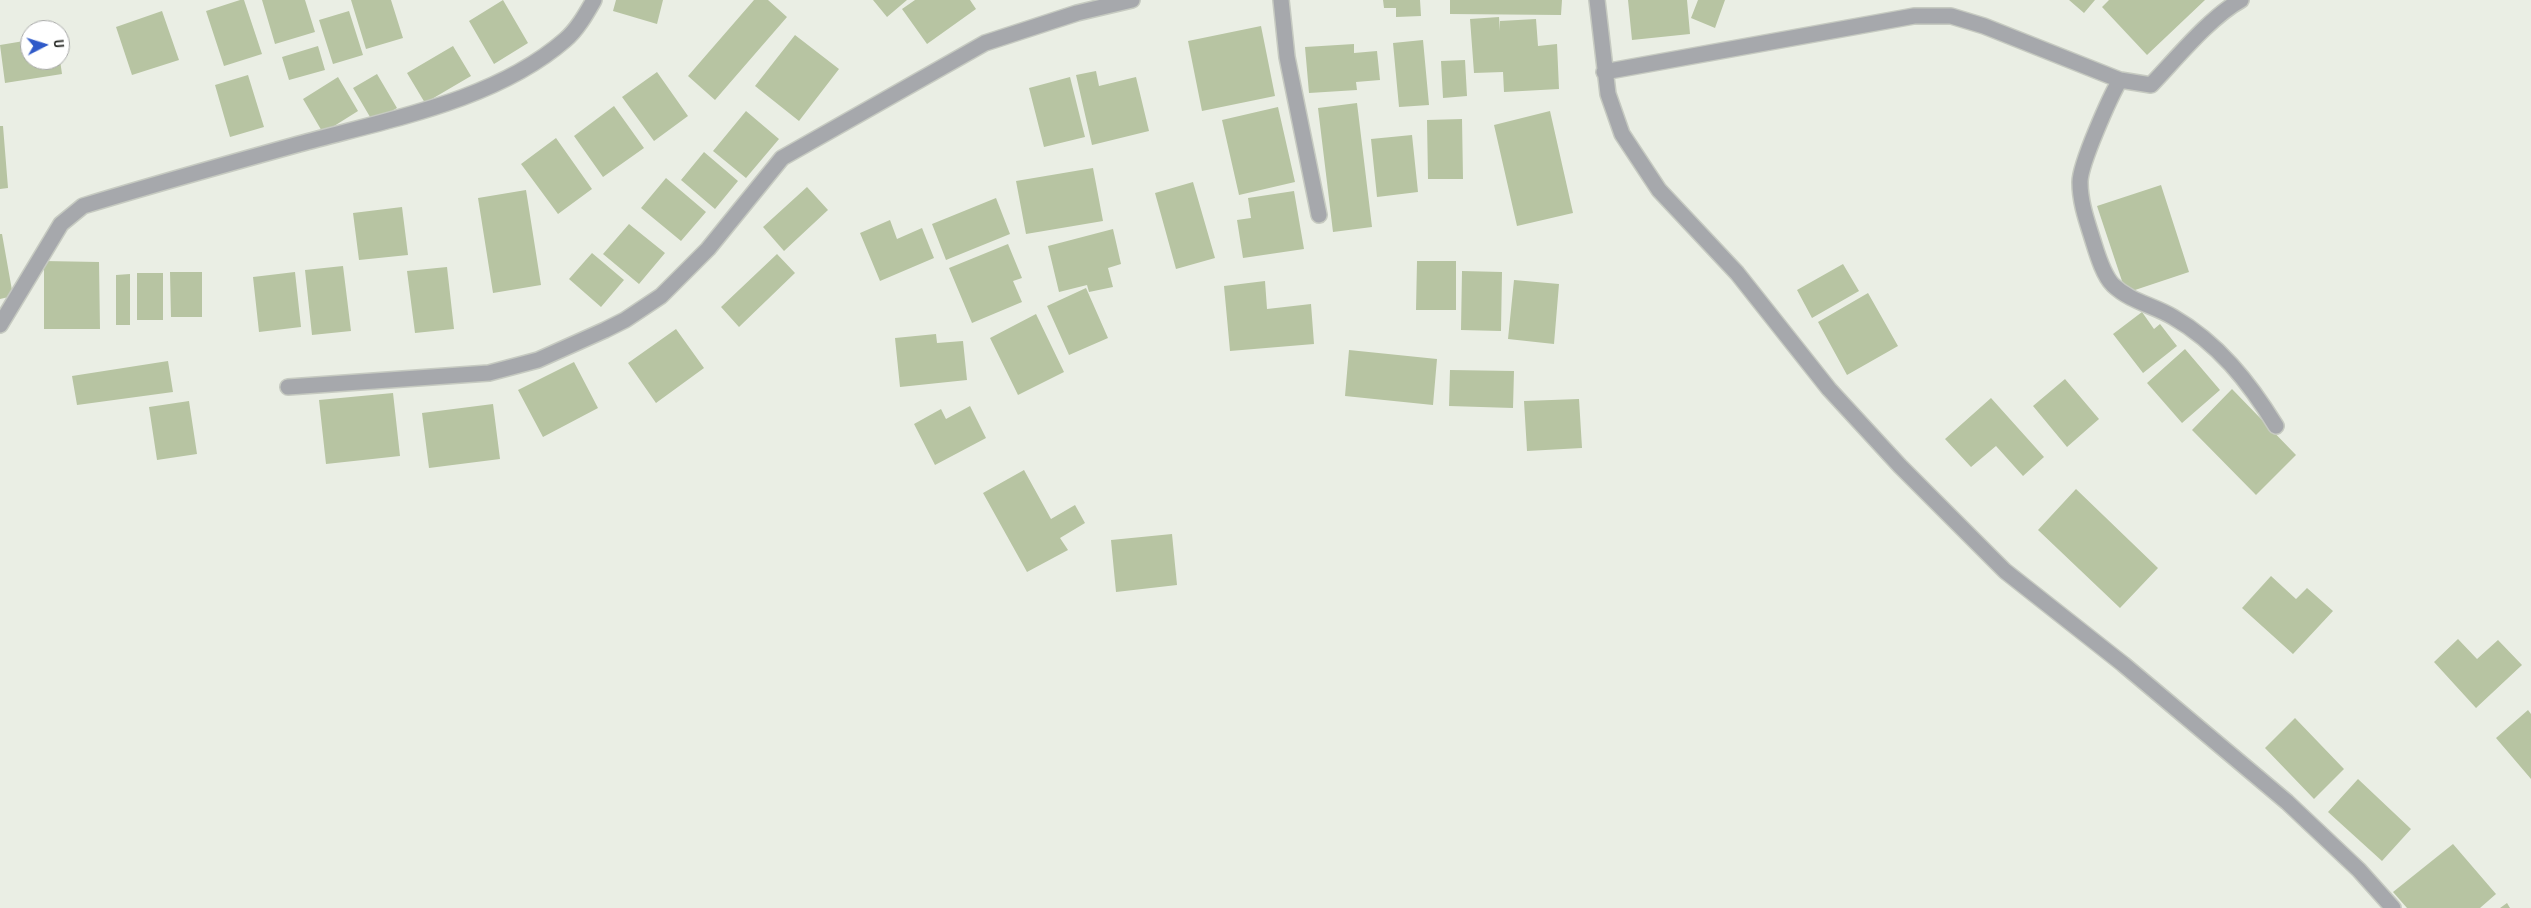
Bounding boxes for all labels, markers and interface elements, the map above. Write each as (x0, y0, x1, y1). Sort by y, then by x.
north arrow (20, 20, 70, 70)
text: U (50, 39, 68, 49)

